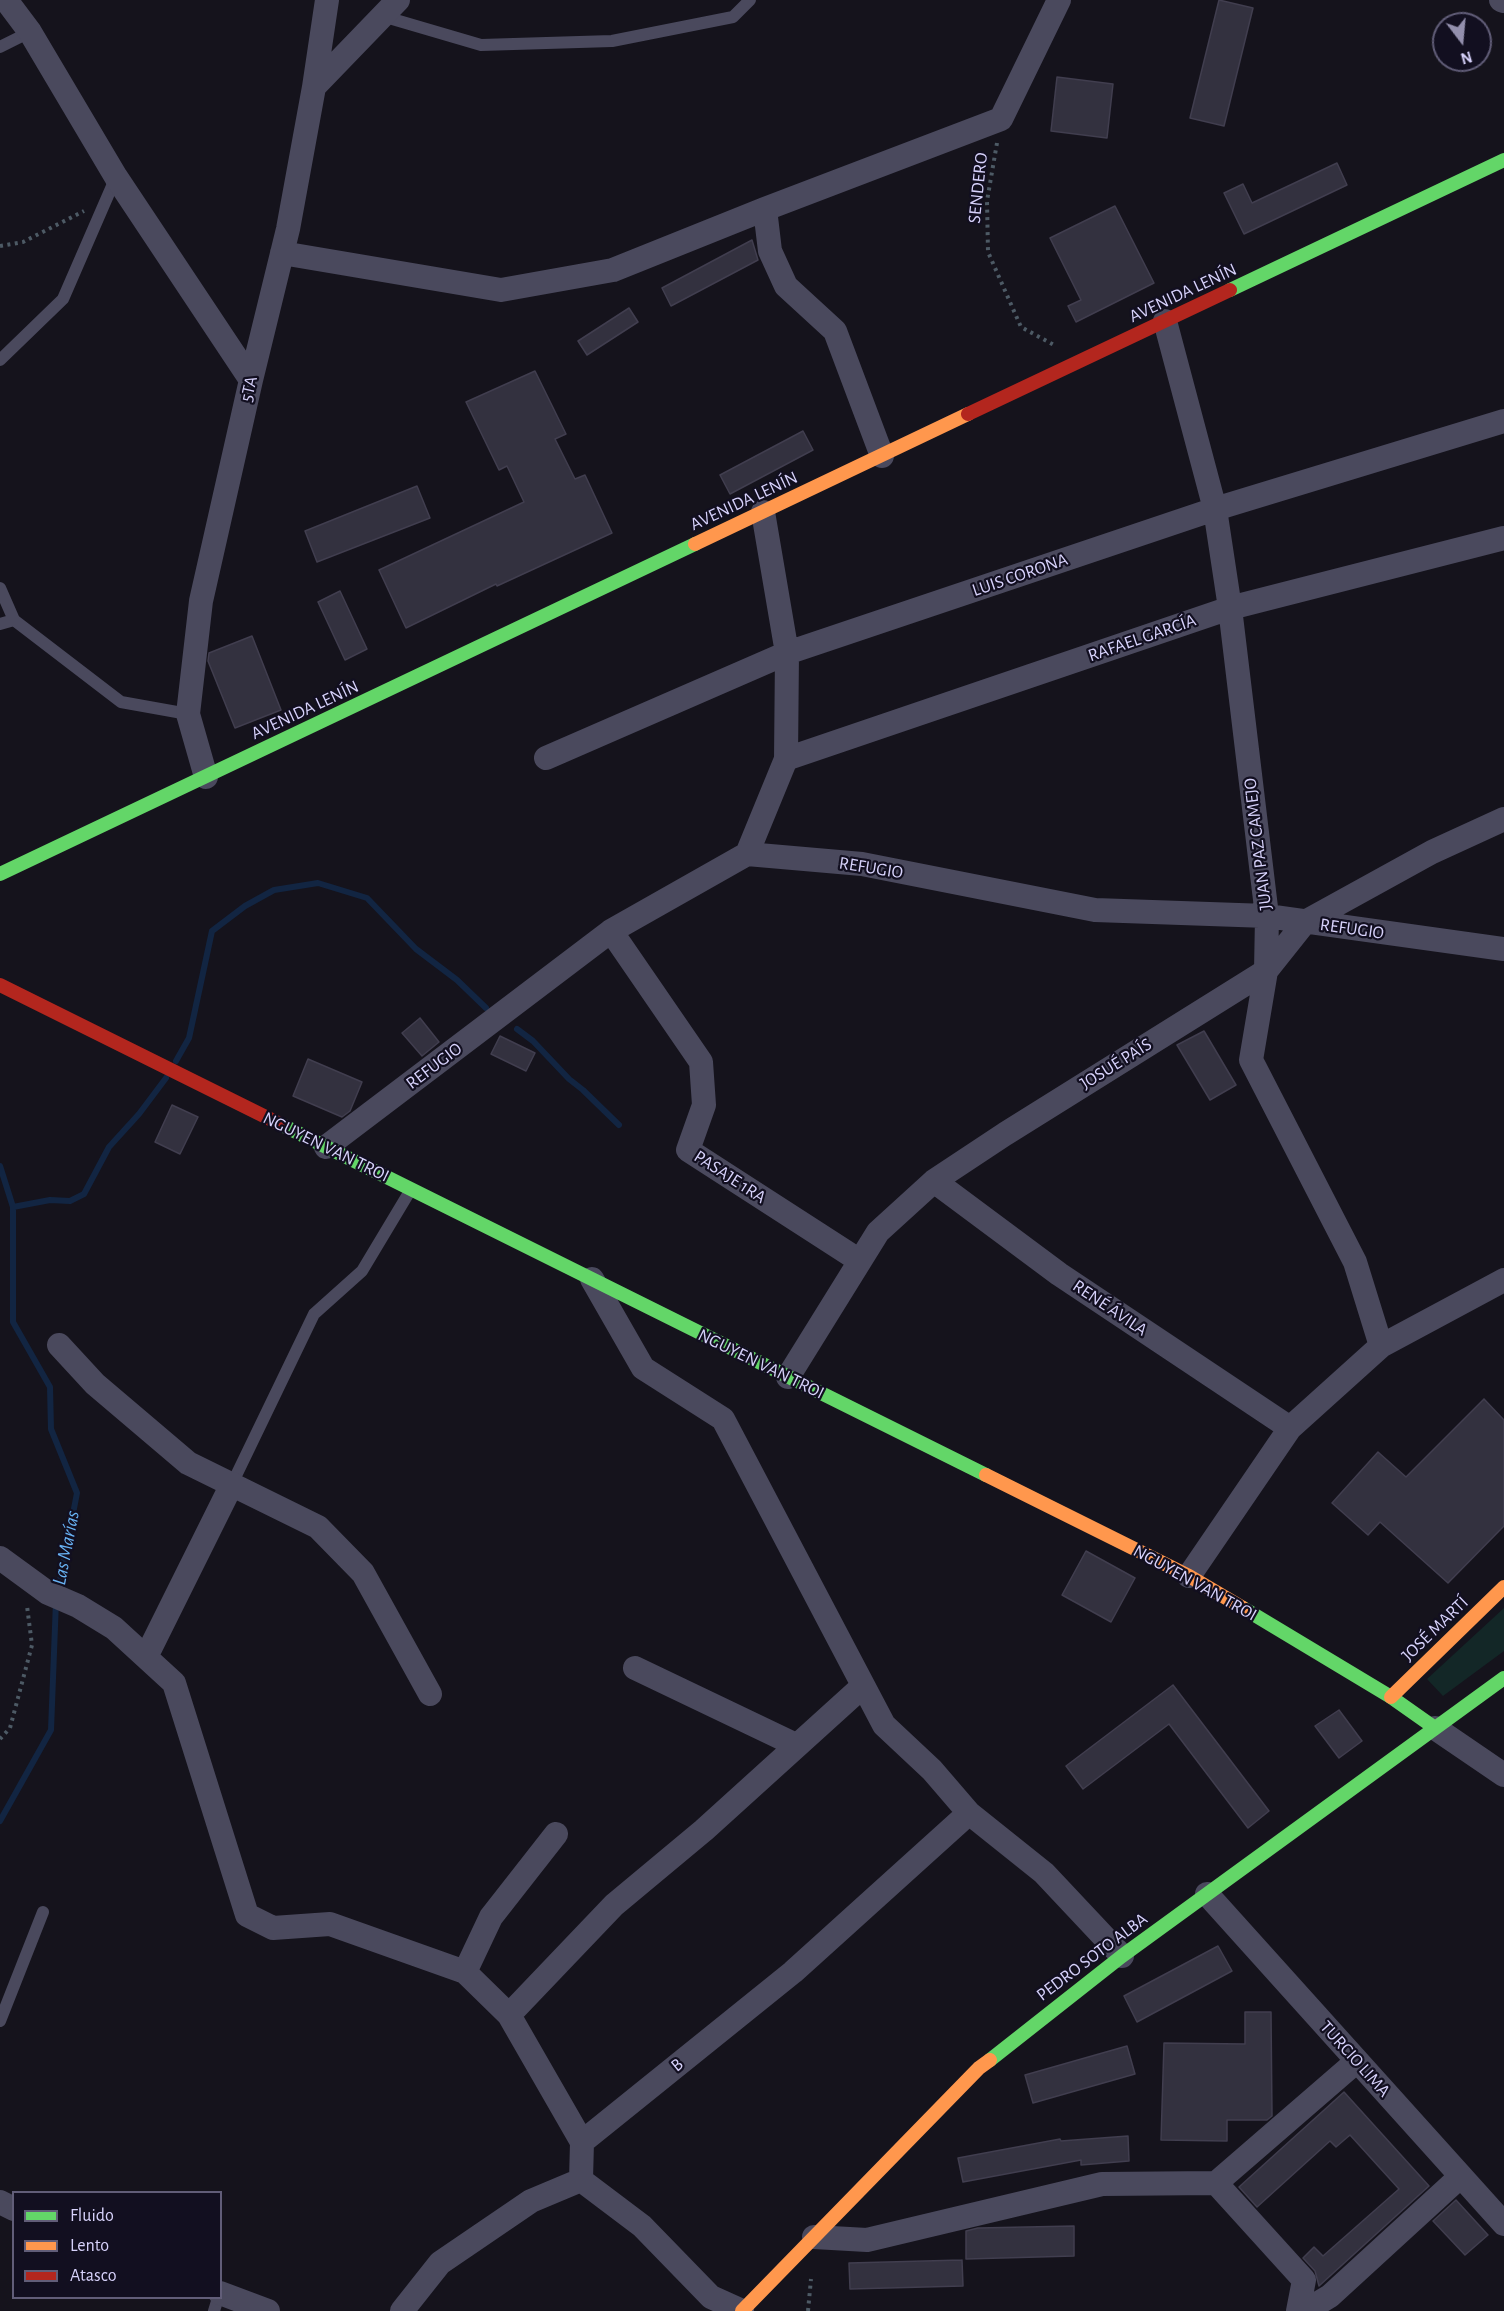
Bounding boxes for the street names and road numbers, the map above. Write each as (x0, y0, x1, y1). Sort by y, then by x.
street label: SENDERO (964, 152, 992, 224)
street label: AVENIDA LENÍN (1126, 259, 1240, 327)
street label: 5TA (236, 374, 262, 404)
street label: AVENIDA LENÍN (687, 467, 801, 535)
street label: LUIS CORONA (969, 549, 1071, 601)
street label: RAFAEL GARCÍA (1085, 609, 1199, 667)
street label: AVENIDA LENÍN (248, 676, 362, 744)
street label: JUAN PAZ CAMEJO (1239, 777, 1277, 911)
street label: REFUGIO (837, 852, 905, 884)
street label: REFUGIO (1319, 914, 1385, 944)
street label: JOSUÉ PAÍS (1076, 1034, 1156, 1094)
street label: REFUGIO (402, 1038, 466, 1094)
street label: NGUYEN VAN TROI (259, 1107, 393, 1187)
street label: PASAJE 1RA (690, 1146, 770, 1208)
street label: RENÉ ÁVILA (1069, 1275, 1151, 1341)
street label: NGUYEN VAN TROI (694, 1324, 828, 1404)
street label: NGUYEN VAN TROI (1129, 1540, 1261, 1626)
street label: JOSÉ MARTÍ (1397, 1592, 1473, 1666)
street label: PEDRO SOTO ALBA (1032, 1908, 1152, 2006)
street label: TURCIO LIMA (1315, 2016, 1395, 2102)
street label: B (666, 2054, 688, 2076)

